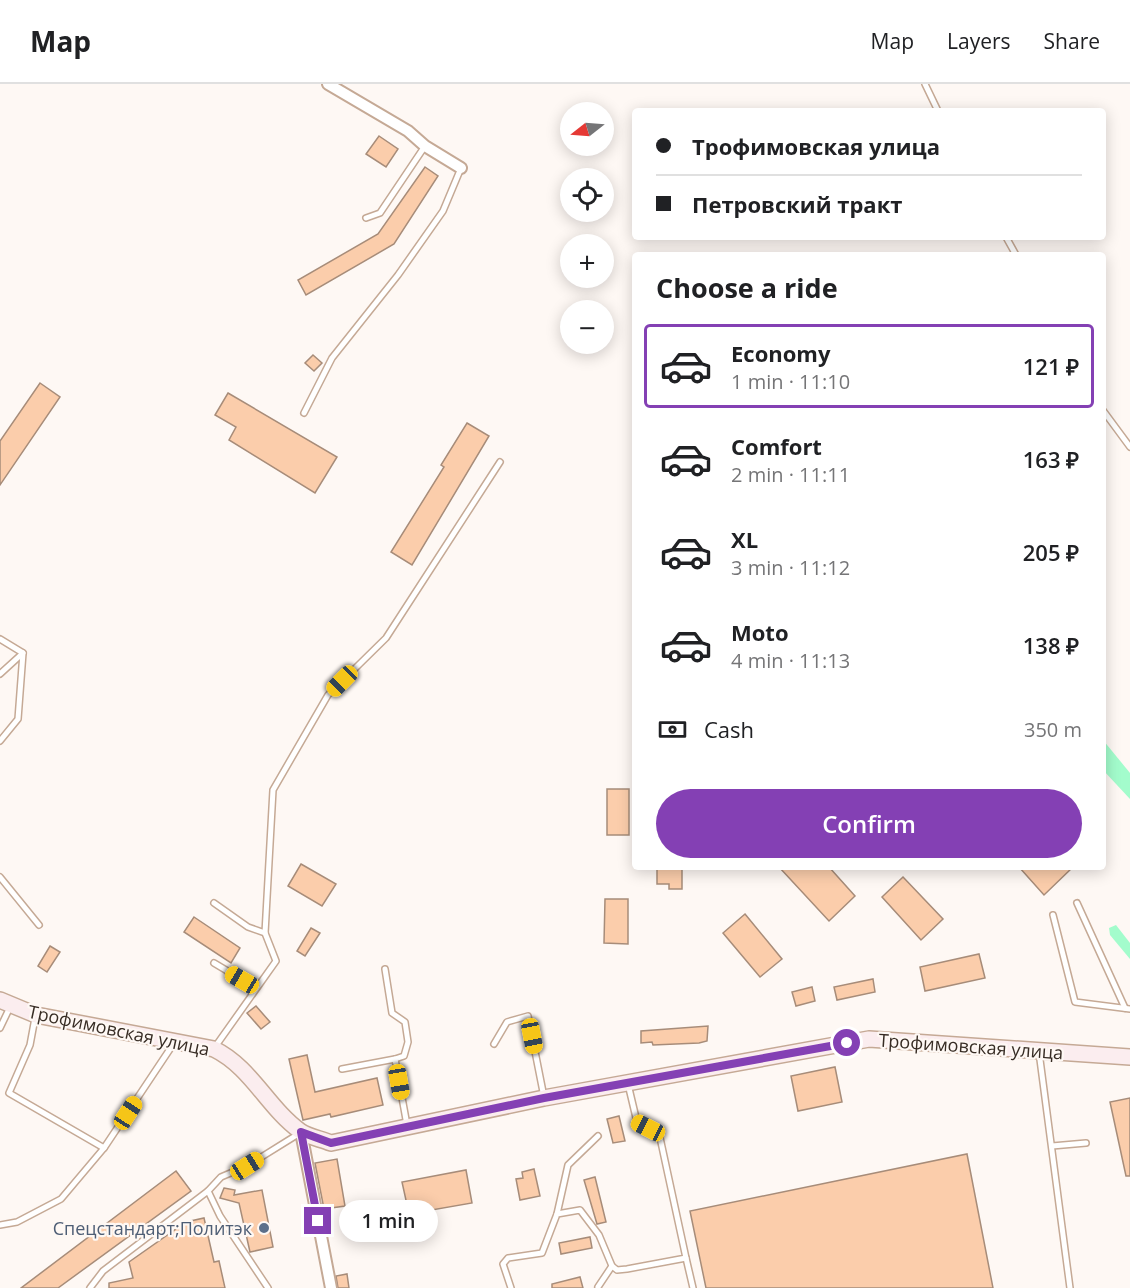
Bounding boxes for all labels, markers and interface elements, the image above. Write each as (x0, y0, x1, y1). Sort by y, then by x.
text: Map (30, 22, 91, 60)
text: Map (871, 27, 914, 55)
text: Layers (947, 27, 1011, 55)
text: Share (1044, 27, 1100, 55)
north arrow (560, 102, 614, 156)
map controls (560, 102, 614, 354)
text: Трофимовская улица (692, 131, 940, 161)
button: locate (560, 168, 614, 222)
text: Петровский тракт (692, 189, 902, 219)
button: + (560, 234, 614, 288)
text: Choose a ride (656, 269, 838, 306)
button: − (560, 300, 614, 354)
text: Economy (731, 338, 830, 368)
icon: car (659, 339, 713, 393)
text: 121 ₽ (1023, 351, 1079, 381)
text: 1 min · 11:10 (731, 368, 850, 395)
text: Comfort (731, 431, 822, 461)
icon: car (659, 432, 713, 486)
text: 163 ₽ (1023, 444, 1079, 474)
text: 2 min · 11:11 (731, 461, 850, 488)
text: XL (731, 524, 758, 554)
icon: car (659, 525, 713, 579)
text: 205 ₽ (1023, 537, 1079, 567)
text: 3 min · 11:12 (731, 554, 850, 581)
text: Moto (731, 617, 789, 647)
icon: car (659, 618, 713, 672)
text: 138 ₽ (1023, 630, 1079, 660)
text: 4 min · 11:13 (731, 647, 850, 674)
car (323, 662, 361, 700)
icon: cash (656, 713, 689, 746)
text: Cash (704, 714, 754, 744)
text: 350 m (1024, 716, 1082, 743)
button: Confirm (656, 789, 1082, 858)
car (222, 963, 262, 997)
street label: Трофимовская улица (26, 999, 212, 1061)
car (520, 1017, 544, 1055)
street label: Трофимовская улица (878, 1028, 1064, 1064)
route start (833, 1029, 860, 1056)
car (387, 1063, 411, 1101)
car (111, 1093, 145, 1133)
car (628, 1112, 668, 1144)
car (227, 1149, 267, 1183)
callout: 1 min (339, 1200, 438, 1242)
route end (304, 1207, 331, 1234)
text: 1 min (362, 1207, 416, 1234)
place label: Спецстандарт;Политэк (53, 1216, 253, 1240)
marker: Спецстандарт;Политэк (257, 1221, 271, 1235)

